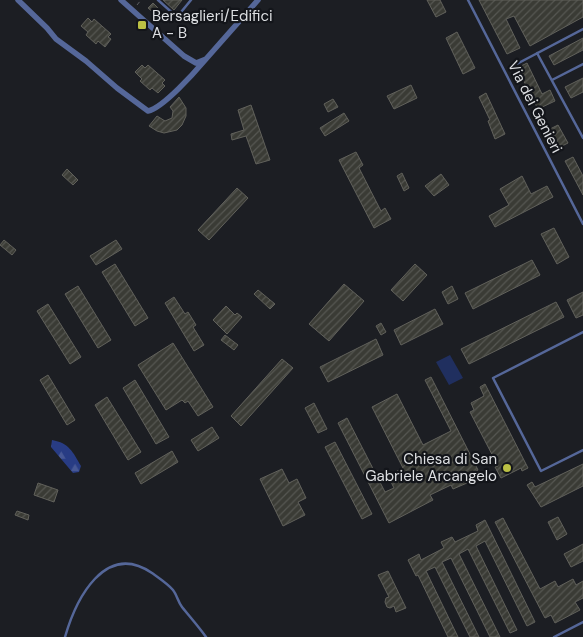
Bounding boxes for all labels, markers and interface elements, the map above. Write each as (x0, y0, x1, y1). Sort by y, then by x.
place label: Bersaglieri/Edifici A - B (152, 6, 273, 43)
marker: Bersaglieri/Edifici A - B (136, 19, 148, 31)
street label: Via dei Genieri (503, 57, 567, 157)
place label: Chiesa di San Gabriele Arcangelo (365, 449, 497, 486)
marker: Chiesa di San Gabriele Arcangelo (501, 462, 513, 474)

